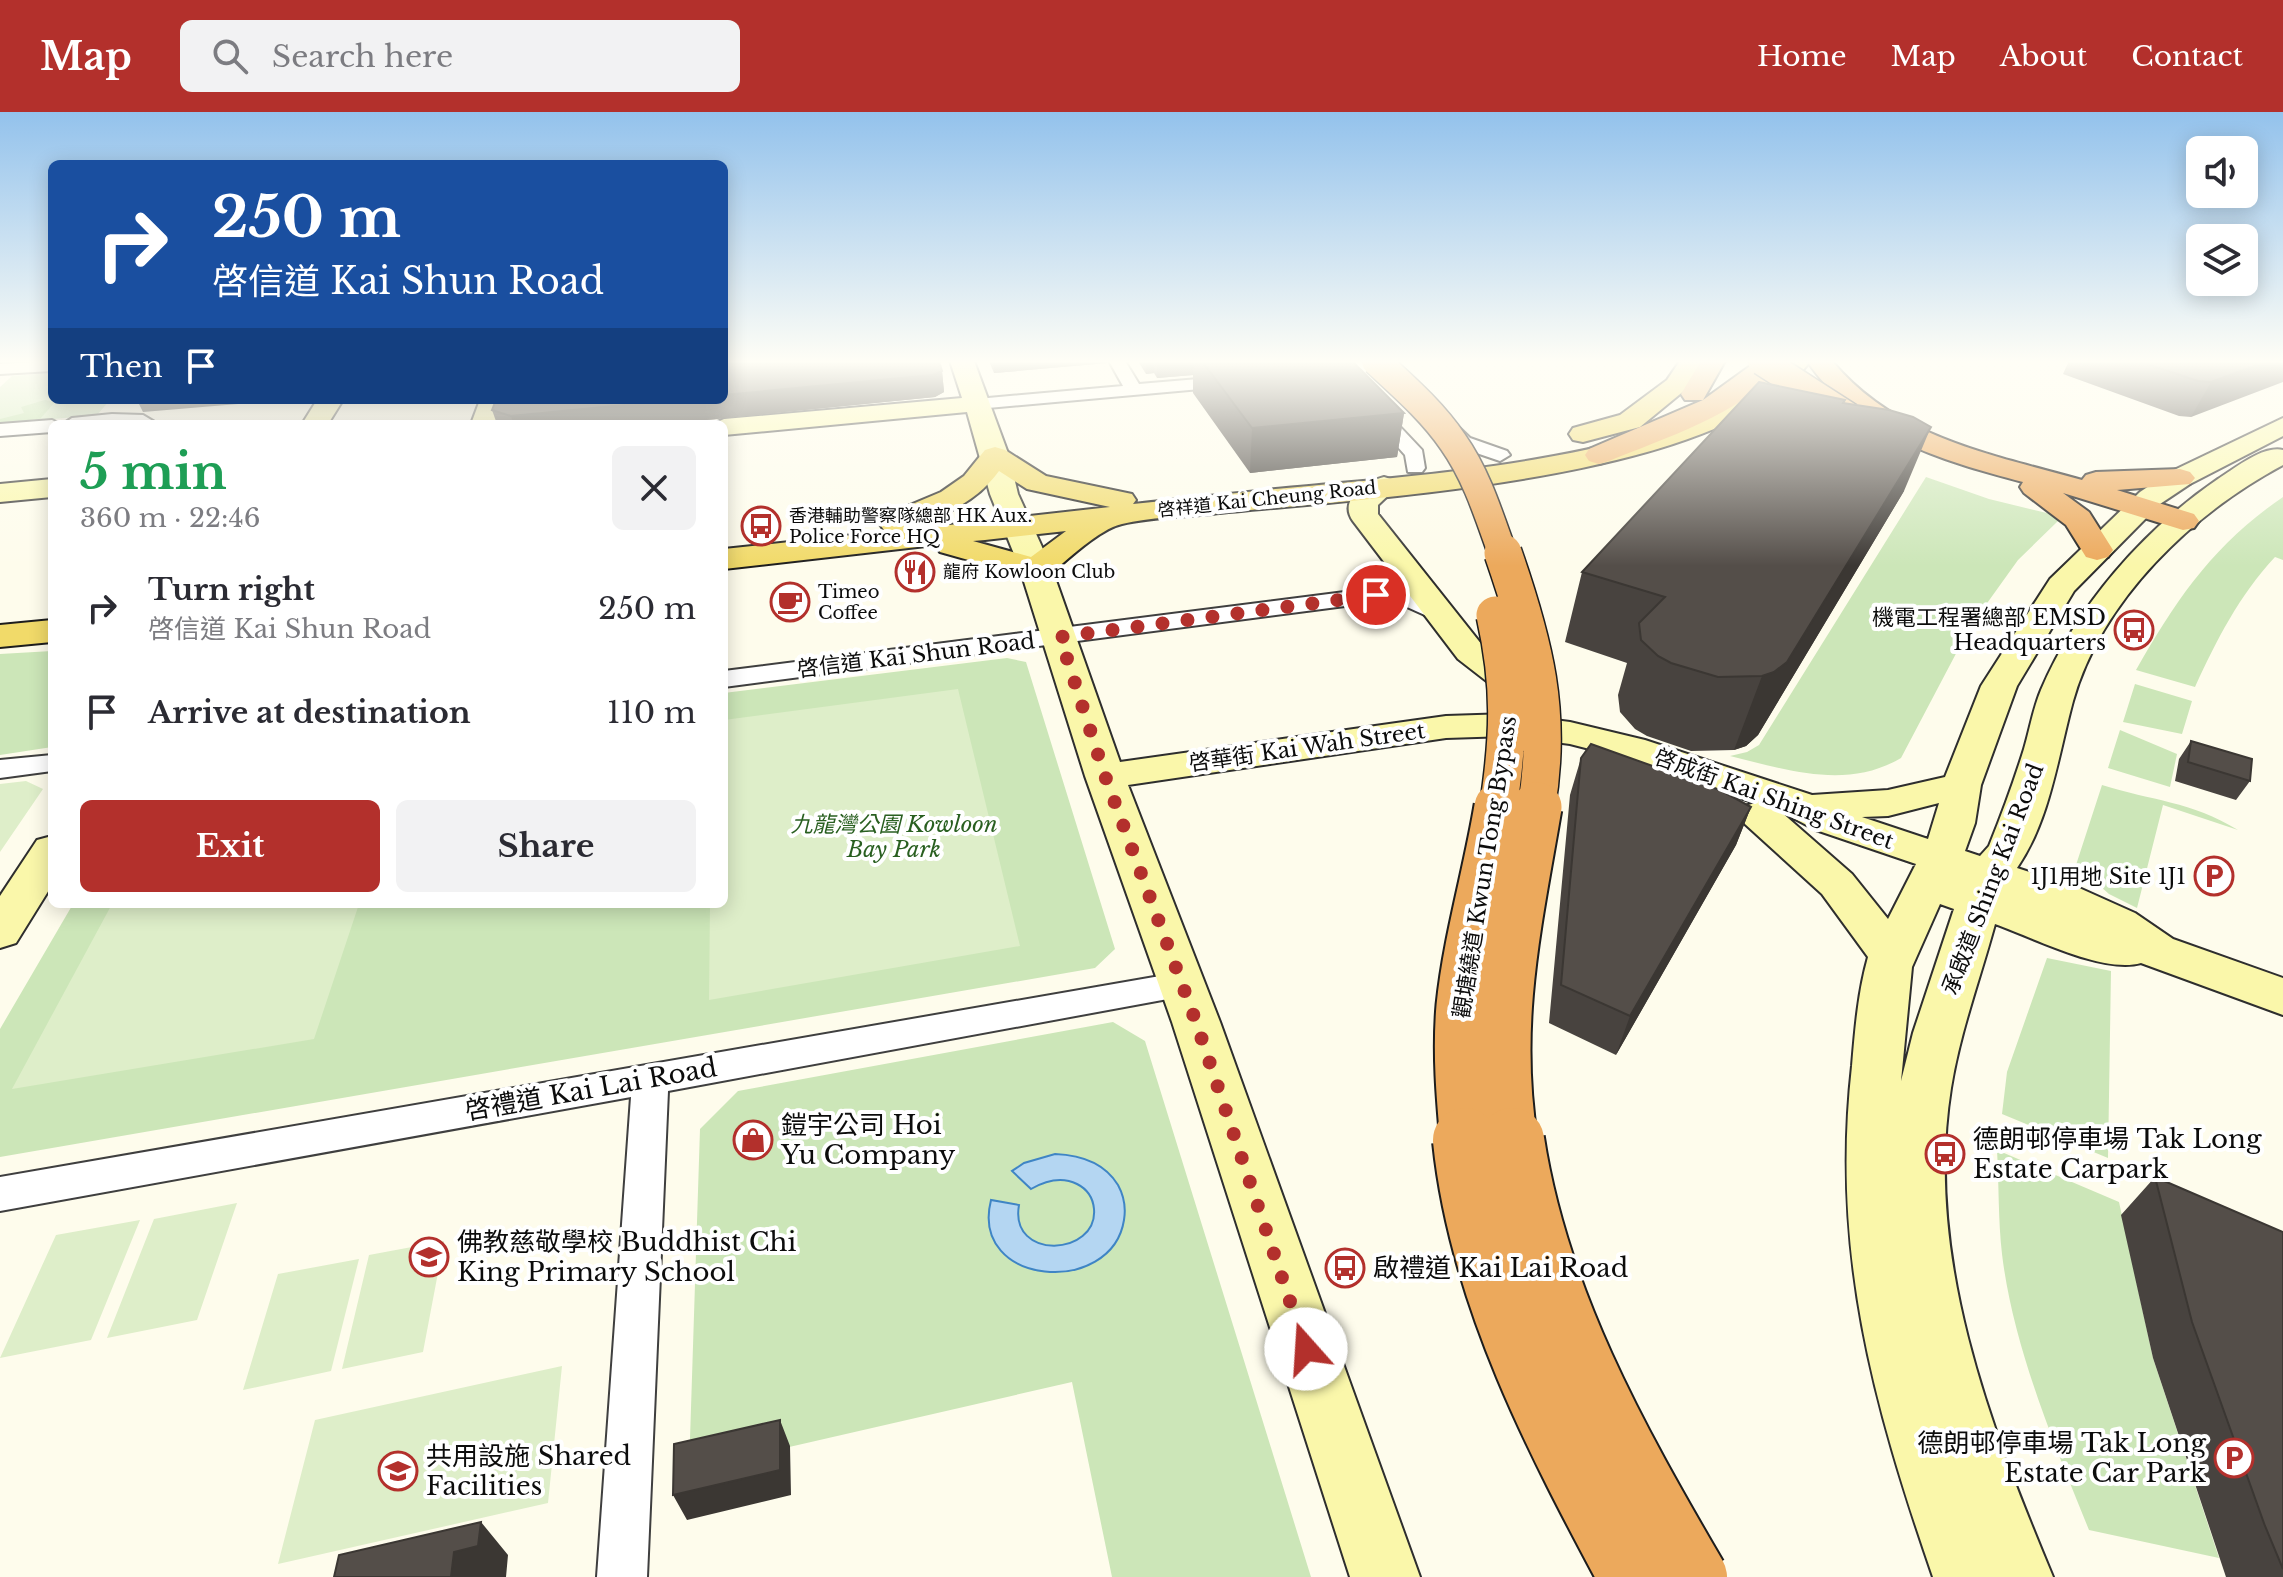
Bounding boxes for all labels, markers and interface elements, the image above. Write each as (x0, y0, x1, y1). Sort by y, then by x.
search box (180, 20, 740, 92)
text: Map (40, 33, 132, 80)
icon: search (208, 34, 252, 78)
text: Search here (272, 38, 453, 75)
text: Home (1757, 39, 1847, 74)
text: Map (1891, 39, 1956, 74)
text: About (2000, 39, 2087, 74)
text: Contact (2131, 39, 2243, 74)
map controls (2186, 136, 2258, 296)
button: sound (2186, 136, 2258, 208)
text: 250 m (212, 183, 401, 252)
icon: right (80, 192, 184, 296)
button: layers (2186, 224, 2258, 296)
text: 啓信道 Kai Shun Road (212, 259, 604, 304)
icon: arrive (179, 344, 223, 388)
text: Then (80, 348, 163, 385)
text: 5 min (80, 442, 227, 502)
button: close (612, 446, 696, 530)
street label: 啓祥道 Kai Cheung Road (1157, 477, 1377, 521)
text: 360 m · 22:46 (80, 502, 260, 534)
bus stop icon: 香港輔助警察隊總部 HK Aux. Police Force HQ (740, 505, 782, 547)
place label: 香港輔助警察隊總部 HK Aux. Police Force HQ (789, 505, 1032, 548)
restaurant icon: 龍府 Kowloon Club (894, 551, 936, 593)
place label: 龍府 Kowloon Club (943, 561, 1115, 583)
pin (1342, 561, 1410, 629)
text: Turn right (148, 571, 315, 608)
icon: arrive (1354, 573, 1398, 617)
cafe icon: Timeo Coffee (769, 581, 811, 623)
place label: Timeo Coffee (818, 581, 879, 624)
icon: right (80, 586, 124, 630)
text: 250 m (598, 590, 696, 627)
place label: 機電工程署總部 EMSD Headquarters (1872, 604, 2106, 656)
bus stop icon: 機電工程署總部 EMSD Headquarters (2113, 609, 2155, 651)
text: 啓信道 Kai Shun Road (148, 613, 431, 645)
street label: 啓信道 Kai Shun Road (795, 627, 1037, 683)
icon: arrive (80, 690, 124, 734)
text: Arrive at destination (148, 694, 471, 731)
text: 110 m (607, 694, 696, 731)
street label: 觀塘繞道 Kwun Tong Bypass (1448, 714, 1522, 1020)
street label: 啓華街 Kai Wah Street (1187, 717, 1428, 777)
street label: 啓成街 Kai Shing Street (1651, 743, 1898, 855)
street label: 承啟道 Shing Kai Road (1936, 760, 2050, 998)
button: Exit (80, 800, 380, 892)
button: Share (396, 800, 696, 892)
park label: 九龍灣公園 Kowloon Bay Park (791, 811, 998, 863)
parking icon: 1J1用地 Site 1J1 (2193, 855, 2235, 897)
place label: 1J1用地 Site 1J1 (2030, 863, 2186, 890)
street label: 啓禮道 Kai Lai Road (463, 1051, 719, 1127)
place label: 鎧宇公司 Hoi Yu Company (780, 1109, 956, 1171)
shop icon: 鎧宇公司 Hoi Yu Company (732, 1119, 774, 1161)
place label: 德朗邨停車場 Tak Long Estate Carpark (1973, 1123, 2262, 1185)
bus stop icon: 德朗邨停車場 Tak Long Estate Carpark (1924, 1133, 1966, 1175)
place label: 佛教慈敬學校 Buddhist Chi King Primary School (457, 1226, 796, 1288)
school or university icon: 佛教慈敬學校 Buddhist Chi King Primary School (408, 1236, 450, 1278)
bus stop icon: 啟禮道 Kai Lai Road (1324, 1247, 1366, 1289)
place label: 啟禮道 Kai Lai Road (1373, 1252, 1628, 1284)
position arrow (1264, 1307, 1348, 1391)
place label: 德朗邨停車場 Tak Long Estate Car Park (1917, 1427, 2206, 1489)
parking icon: 德朗邨停車場 Tak Long Estate Car Park (2213, 1437, 2255, 1479)
place label: 共用設施 Shared Facilities (426, 1440, 631, 1502)
school or university icon: 共用設施 Shared Facilities (377, 1450, 419, 1492)

